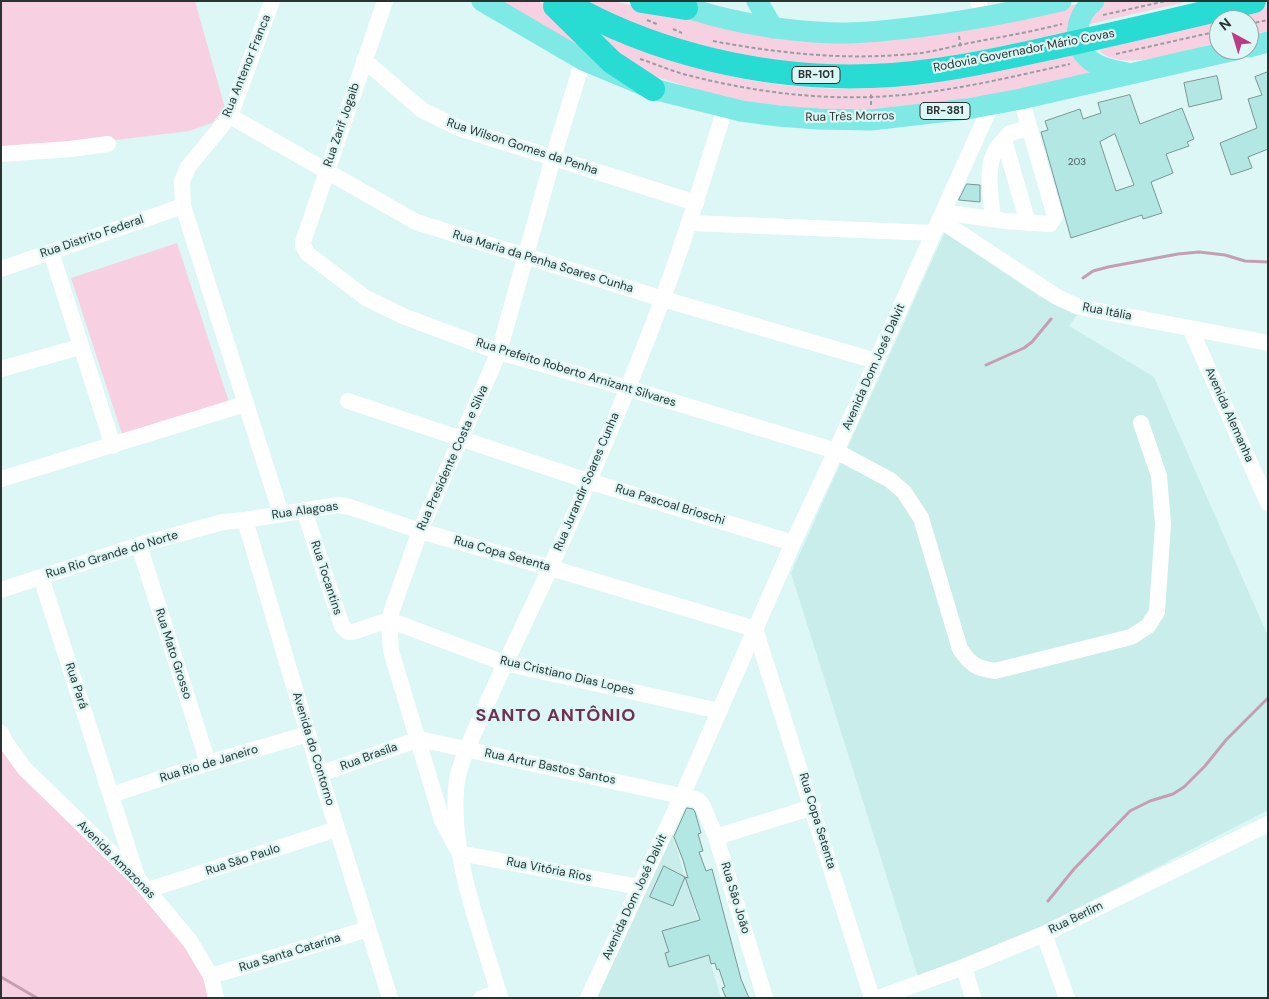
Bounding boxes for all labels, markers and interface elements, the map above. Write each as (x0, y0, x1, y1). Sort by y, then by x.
north arrow (1209, 10, 1259, 60)
street label: Rua Antenor Franca (220, 13, 274, 119)
text: N (1216, 14, 1235, 34)
street label: Rodovia Governador Mário Covas (932, 26, 1116, 76)
road number: BR-101 (792, 66, 840, 84)
street label: Rua Zarif Jogaib (321, 81, 363, 169)
road number: BR-381 (920, 102, 970, 120)
street label: Rua Três Morros (805, 109, 895, 125)
street label: Rua Wilson Gomes da Penha (445, 116, 599, 178)
house number: 203 (1068, 156, 1086, 168)
street label: Rua Distrito Federal (38, 213, 146, 261)
street label: Rua Maria da Penha Soares Cunha (451, 228, 635, 296)
street label: Rua Itália (1081, 300, 1133, 324)
street label: Avenida Dom José Dalvit (840, 301, 908, 433)
street label: Rua Prefeito Roberto Arnizant Silvares (474, 336, 678, 410)
street label: Avenida Alemanha (1202, 365, 1256, 465)
street label: Rua Presidente Costa e Silva (414, 383, 492, 533)
street label: Rua Jurandir Soares Cunha (551, 411, 623, 553)
street label: Rua Pascoal Brioschi (614, 481, 726, 529)
street label: Rua Alagoas (271, 499, 339, 523)
street label: Rua Rio Grande do Norte (44, 528, 180, 582)
street label: Rua Copa Setenta (452, 533, 552, 575)
street label: Rua Tocantins (307, 539, 345, 617)
street label: Rua Mato Grosso (152, 607, 194, 701)
street label: Rua Cristiano Dias Lopes (499, 654, 635, 698)
street label: Rua Pará (62, 661, 90, 711)
street label: Avenida do Contorno (289, 691, 337, 807)
district label: SANTO ANTÔNIO (474, 705, 638, 727)
street label: Rua Brasíla (338, 740, 400, 774)
street label: Rua Rio de Janeiro (158, 742, 260, 786)
street label: Rua Artur Bastos Santos (483, 746, 617, 788)
street label: Rua Copa Setenta (796, 771, 838, 871)
street label: Avenida Amazonas (74, 818, 158, 902)
street label: Avenida Dom José Dalvit (600, 832, 670, 962)
street label: Rua São Paulo (204, 841, 282, 879)
street label: Rua Vitória Rios (505, 855, 593, 885)
street label: Rua São João (717, 860, 753, 936)
street label: Rua Berlim (1047, 899, 1105, 937)
street label: Rua Santa Catarina (237, 931, 343, 975)

